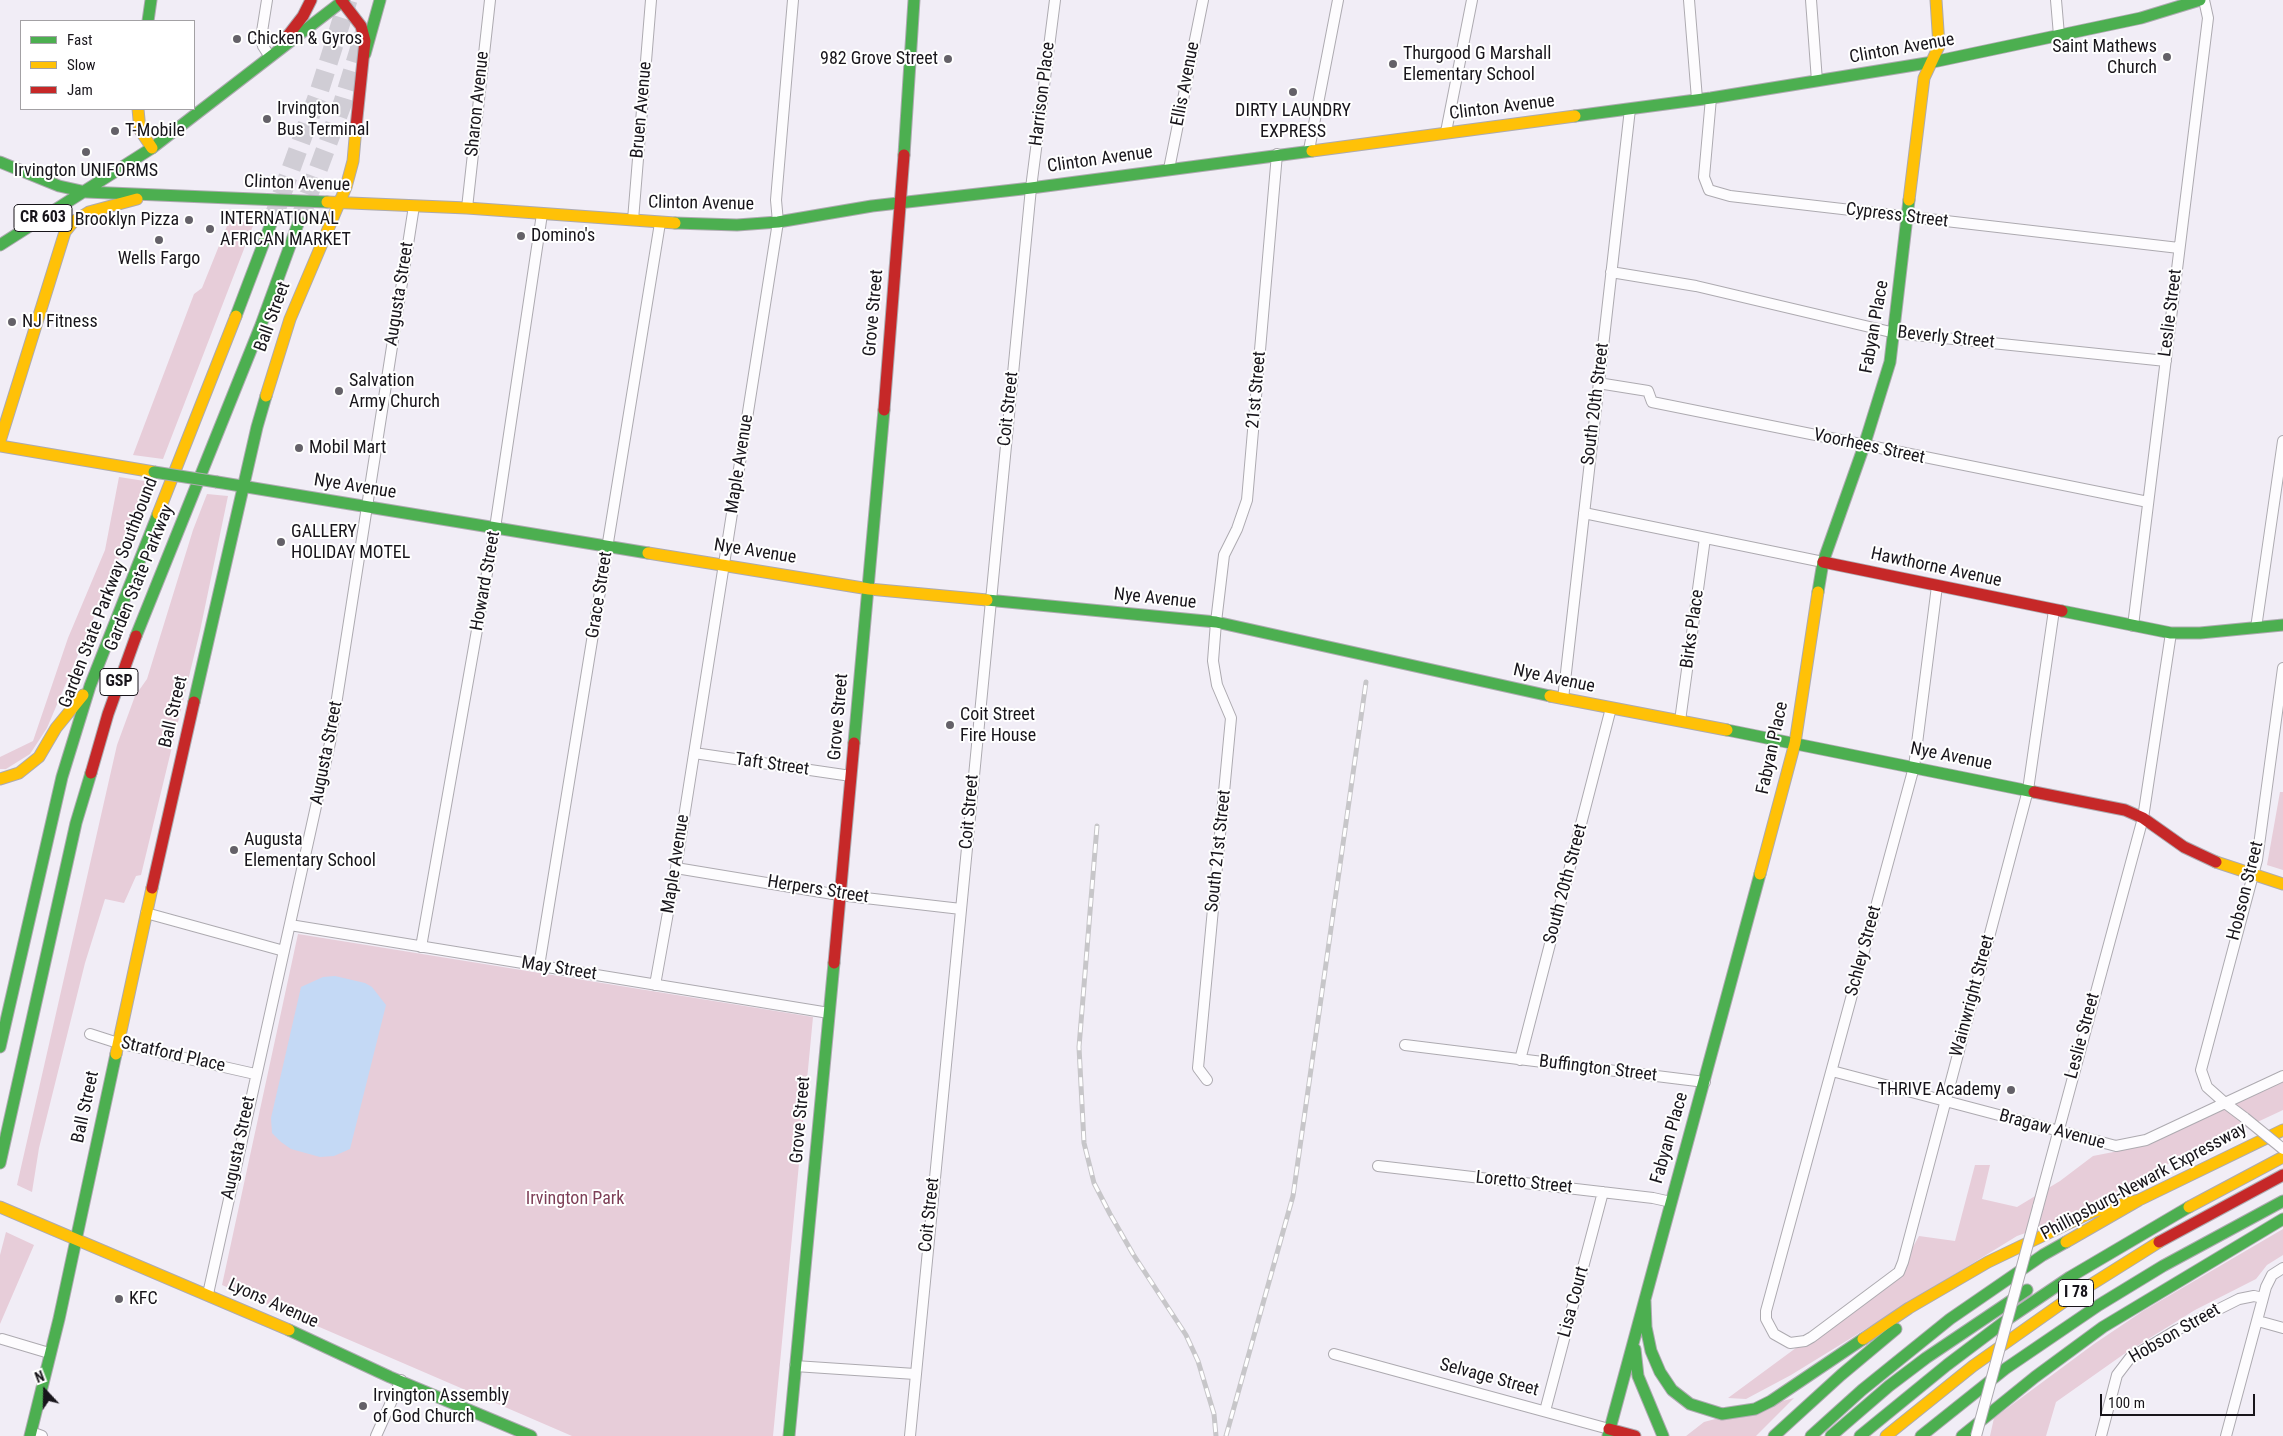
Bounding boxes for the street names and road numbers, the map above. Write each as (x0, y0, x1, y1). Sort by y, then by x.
street label: Clinton Avenue (1848, 29, 1956, 69)
street label: Ellis Avenue (1167, 40, 1205, 128)
street label: Harrison Place (1026, 41, 1060, 147)
street label: Sharon Avenue (462, 50, 494, 158)
street label: Bruen Avenue (627, 61, 657, 159)
street label: Clinton Avenue (1448, 91, 1556, 125)
street label: Clinton Avenue (1046, 142, 1154, 178)
street label: Clinton Avenue (244, 171, 350, 197)
street label: Clinton Avenue (648, 192, 754, 216)
street label: Cypress Street (1845, 199, 1949, 233)
road number: CR 603 (14, 204, 72, 232)
street label: Augusta Street (381, 240, 419, 348)
street label: Leslie Street (2155, 268, 2187, 358)
street label: Grove Street (859, 269, 889, 357)
street label: Ball Street (250, 279, 296, 355)
street label: Fabyan Place (1856, 279, 1894, 375)
street label: Beverly Street (1896, 322, 1996, 354)
street label: South 20th Street (1578, 341, 1614, 467)
street label: 21st Street (1243, 350, 1271, 430)
street label: Coit Street (994, 371, 1024, 447)
street label: Maple Avenue (722, 413, 758, 515)
street label: Voorhees Street (1811, 425, 1927, 469)
street label: Nye Avenue (312, 470, 398, 504)
street label: Garden State Parkway Southbound (55, 475, 163, 711)
street label: Garden State Parkway (101, 502, 179, 654)
street label: Howard Street (467, 529, 505, 633)
street label: Nye Avenue (712, 535, 798, 569)
street label: Hawthorne Avenue (1869, 544, 2003, 592)
street label: Grace Street (582, 550, 618, 640)
street label: Nye Avenue (1113, 584, 1197, 614)
street label: Birks Place (1677, 588, 1709, 670)
street label: Nye Avenue (1511, 660, 1597, 698)
road number: GSP (100, 669, 138, 696)
street label: Grove Street (824, 673, 854, 761)
street label: Ball Street (155, 674, 193, 750)
street label: Augusta Street (306, 699, 348, 807)
street label: Fabyan Place (1753, 700, 1793, 796)
street label: Nye Avenue (1908, 738, 1994, 776)
street label: Taft Street (734, 749, 810, 781)
street label: Coit Street (956, 774, 984, 850)
street label: South 21st Street (1202, 789, 1236, 913)
street label: Maple Avenue (658, 813, 694, 915)
street label: South 20th Street (1540, 822, 1592, 946)
street label: Hobson Street (2223, 839, 2269, 943)
street label: Herpers Street (766, 871, 870, 909)
street label: Schley Street (1842, 903, 1886, 999)
street label: Wainwright Street (1946, 933, 2000, 1059)
street label: May Street (520, 952, 598, 986)
street label: Leslie Street (2061, 991, 2105, 1081)
street label: Stratford Place (119, 1033, 227, 1077)
street label: Buffington Street (1538, 1051, 1658, 1087)
street label: Ball Street (68, 1069, 104, 1145)
street label: Grove Street (786, 1076, 816, 1164)
street label: Fabyan Place (1647, 1090, 1693, 1186)
street label: Augusta Street (218, 1094, 260, 1202)
street label: Bragaw Avenue (1997, 1105, 2107, 1155)
street label: Phillipsburg-Newark Expressway (2038, 1119, 2250, 1245)
street label: Loretto Street (1475, 1167, 1573, 1199)
street label: Coit Street (915, 1177, 945, 1253)
street label: Lisa Court (1554, 1264, 1594, 1340)
street label: Lyons Avenue (224, 1274, 322, 1334)
road number: I 78 (2058, 1280, 2094, 1306)
street label: Hobson Street (2126, 1299, 2224, 1369)
street label: Selvage Street (1437, 1354, 1541, 1402)

